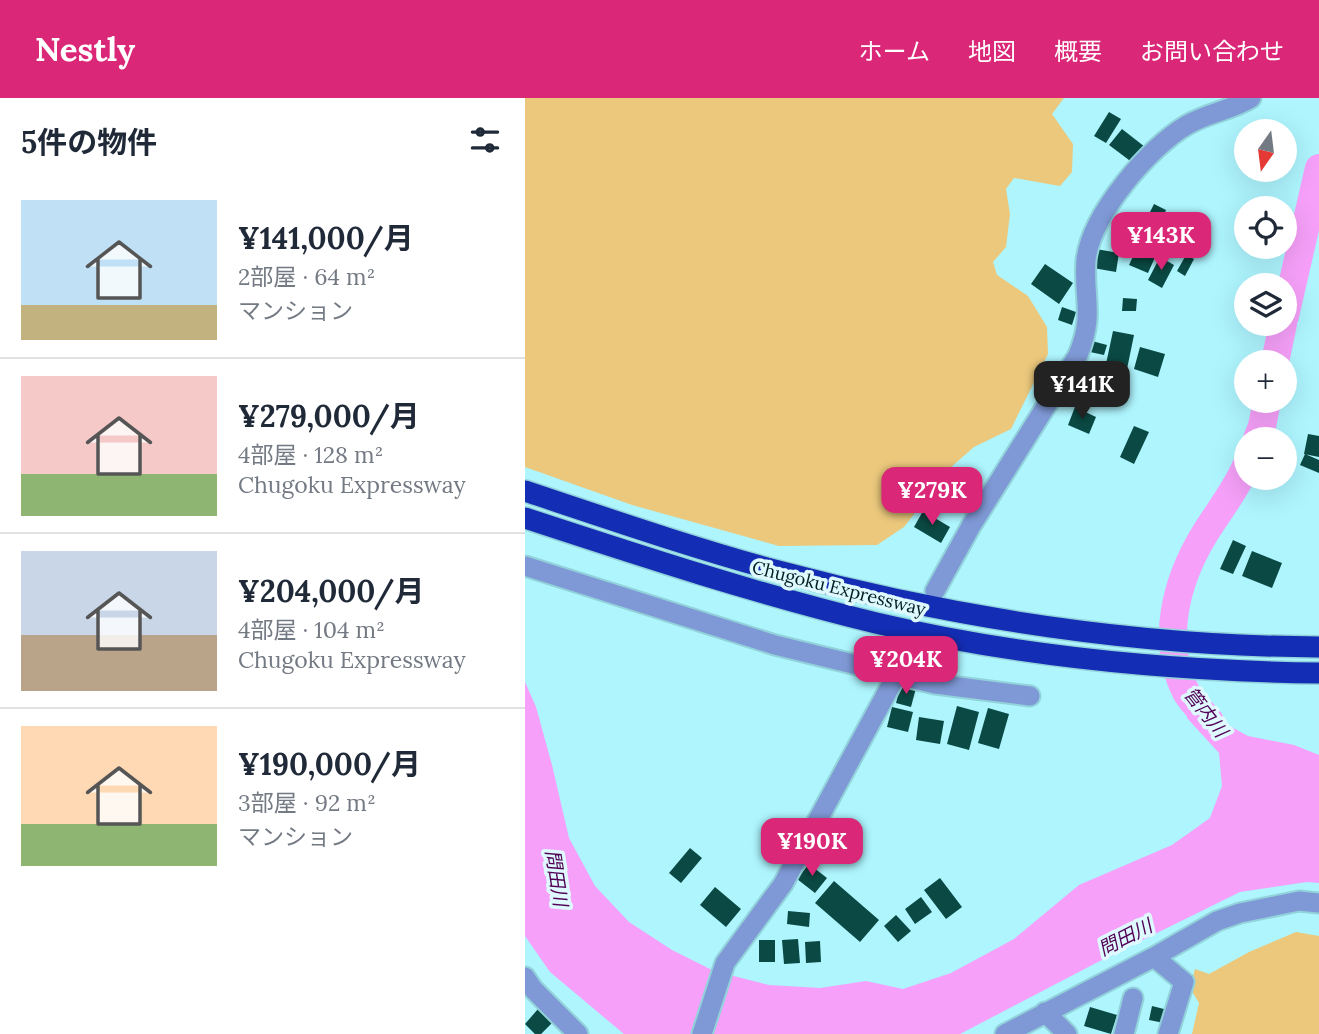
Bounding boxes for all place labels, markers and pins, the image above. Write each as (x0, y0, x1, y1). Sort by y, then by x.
pin: ¥143K (1112, 212, 1210, 272)
pin: ¥141K (1033, 362, 1131, 421)
pin: ¥279K (883, 468, 981, 527)
pin: ¥204K (857, 636, 955, 696)
pin: ¥190K (763, 818, 861, 878)

